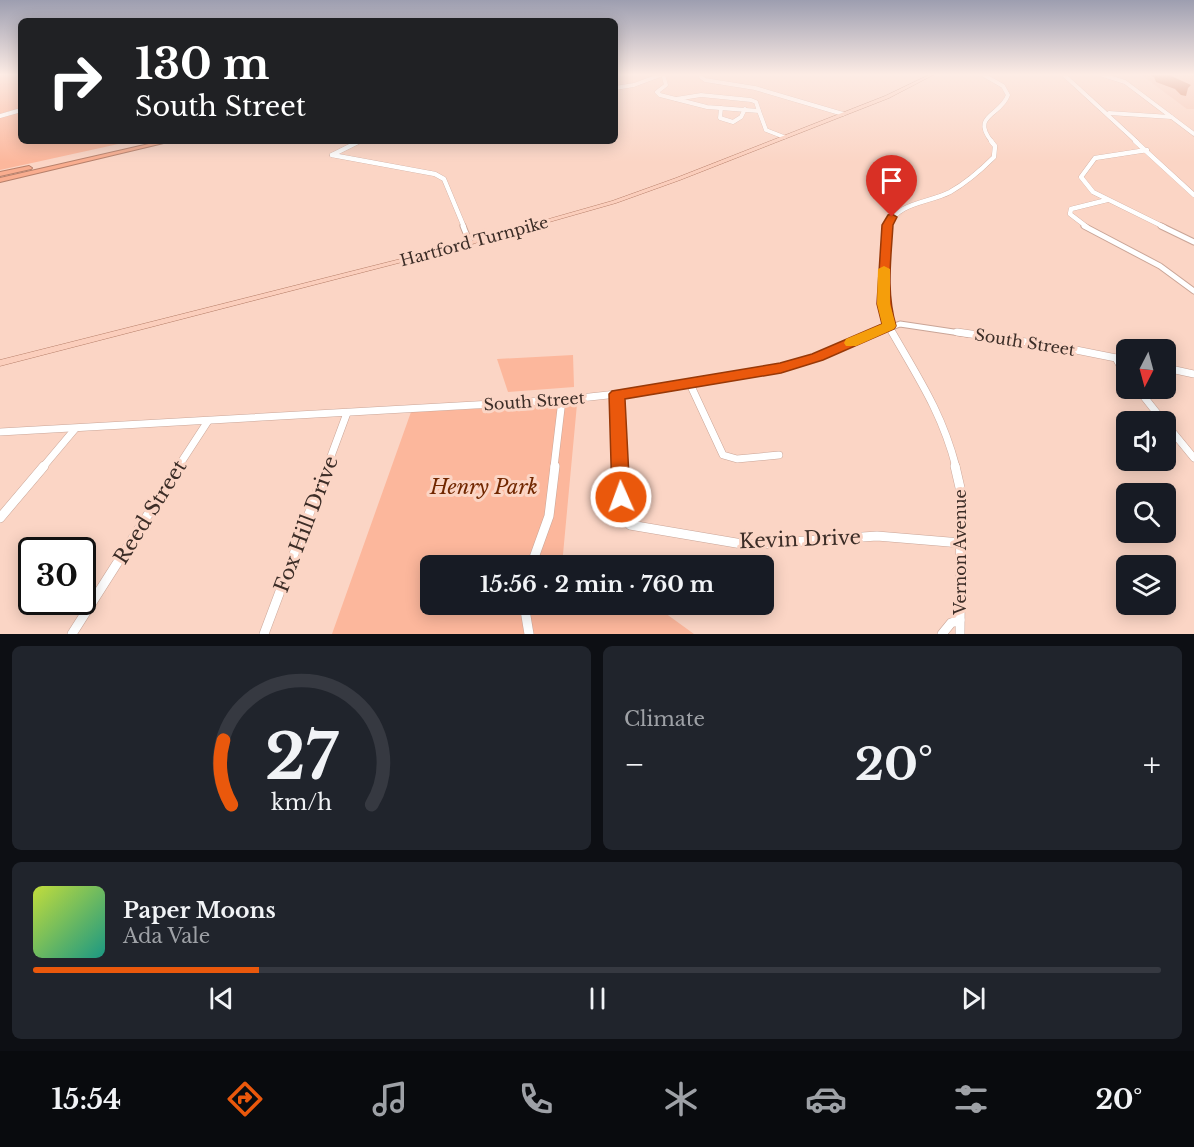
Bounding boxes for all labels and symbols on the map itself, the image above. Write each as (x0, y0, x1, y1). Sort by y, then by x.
pin (866, 155, 917, 217)
street label: Hartford Turnpike (398, 212, 550, 270)
street label: South Street (973, 324, 1077, 360)
north arrow (1116, 339, 1176, 399)
street label: South Street (483, 387, 585, 415)
street label: Fox Hill Drive (269, 452, 343, 596)
street label: Reed Street (109, 455, 192, 568)
position arrow (589, 465, 653, 529)
park label: Henry Park (429, 475, 538, 499)
street label: Vernon Avenue (950, 489, 970, 616)
street label: Kevin Drive (739, 525, 861, 553)
speed limit sign: 30 (18, 537, 96, 615)

